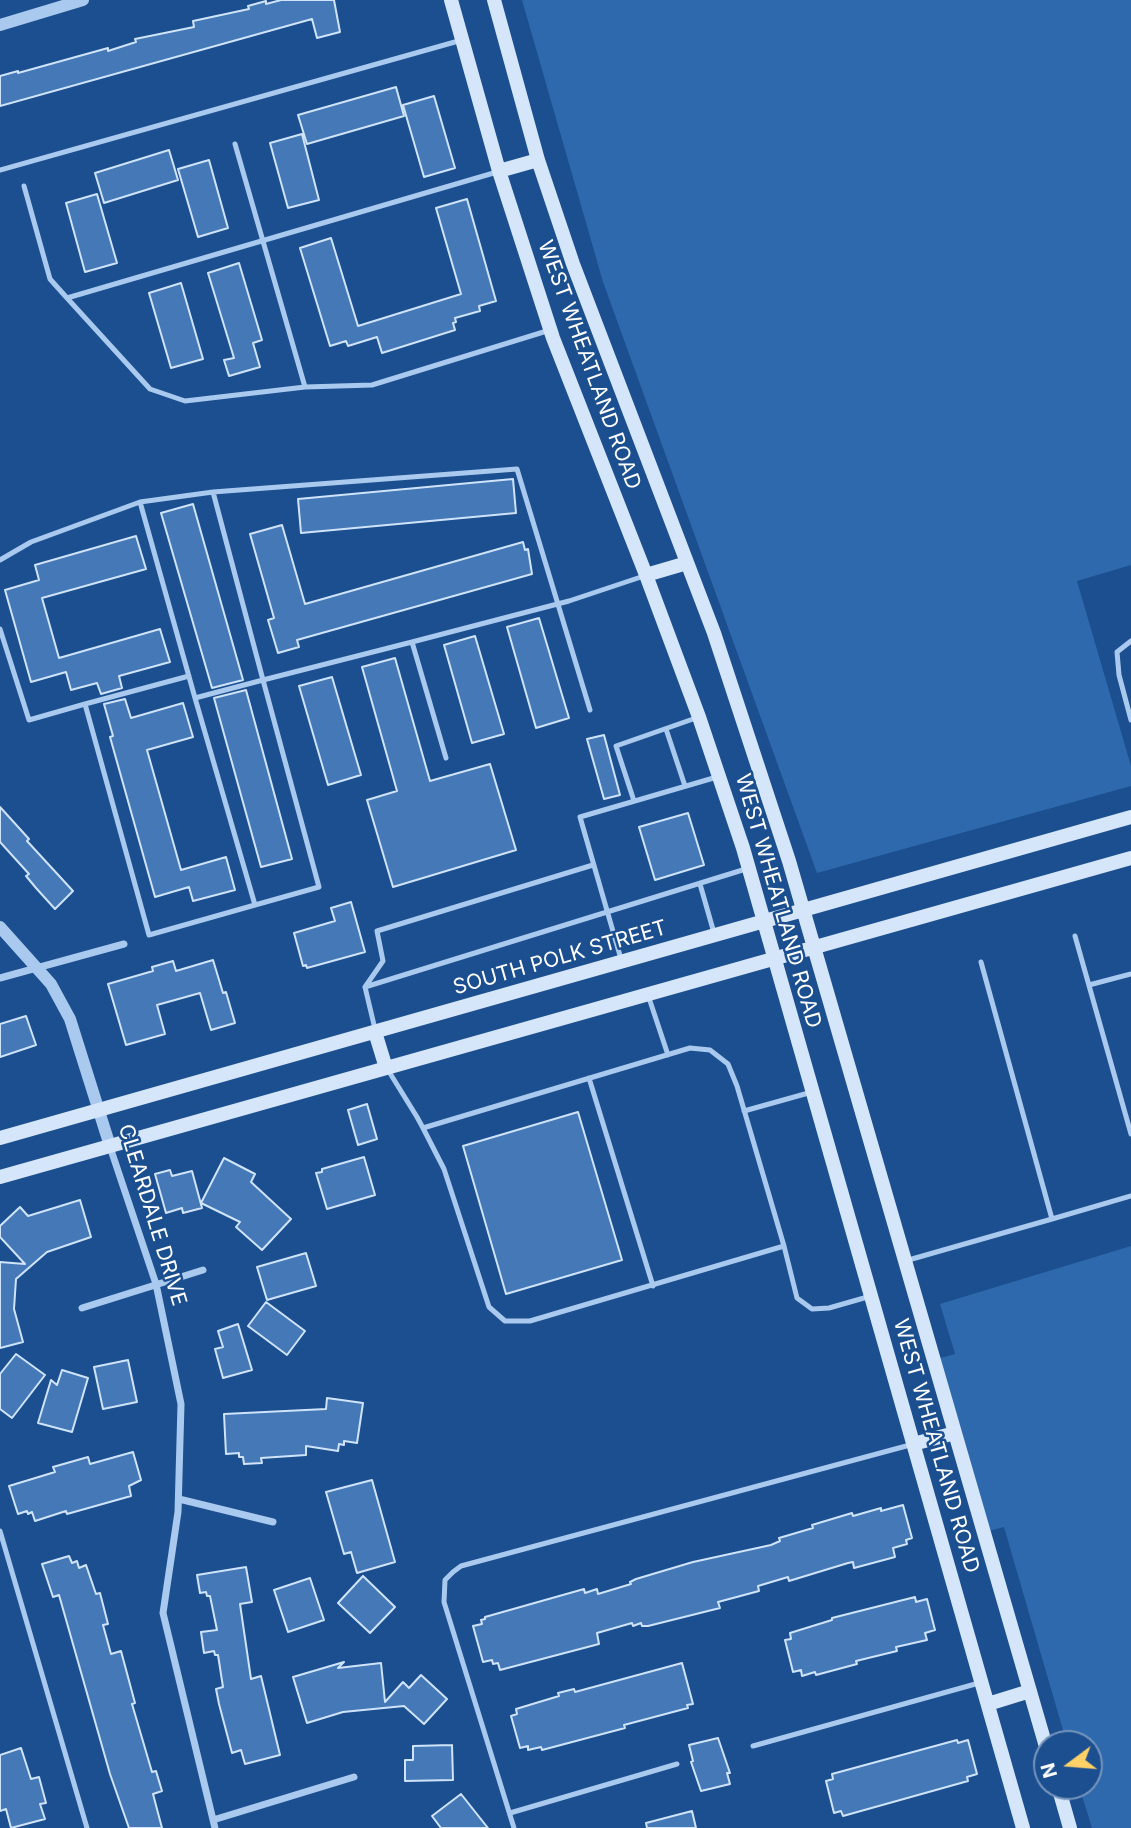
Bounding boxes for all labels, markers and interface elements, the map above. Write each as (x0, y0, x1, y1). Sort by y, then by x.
street label: WEST WHEATLAND ROAD (532, 237, 646, 493)
street label: WEST WHEATLAND ROAD (730, 771, 826, 1031)
street label: SOUTH POLK STREET (450, 915, 670, 1001)
street label: CLEARDALE DRIVE (112, 1121, 192, 1309)
street label: WEST WHEATLAND ROAD (888, 1316, 984, 1576)
north arrow (1033, 1730, 1103, 1800)
text: N (1036, 1760, 1062, 1781)

